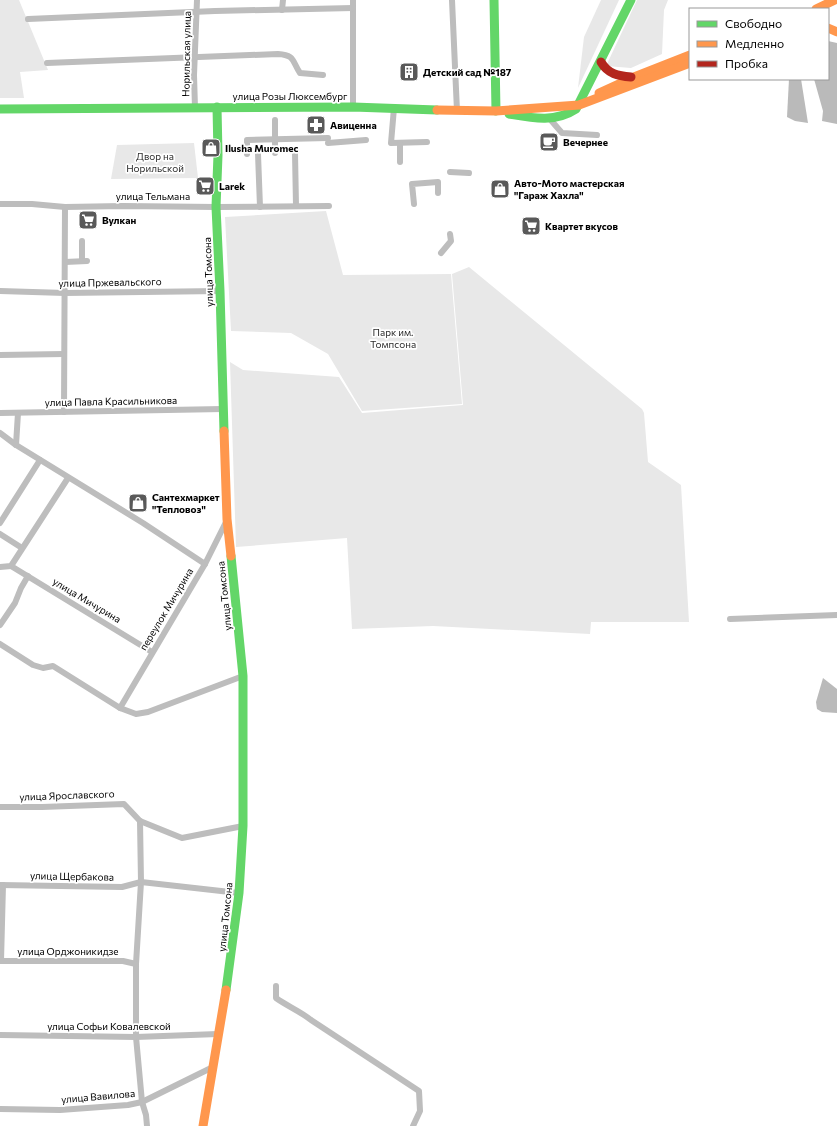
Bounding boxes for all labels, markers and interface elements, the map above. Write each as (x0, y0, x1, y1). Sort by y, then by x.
legend (689, 8, 829, 80)
street label: Норильская улица (179, 11, 193, 97)
text: Свободно (725, 16, 782, 30)
text: Медленно (725, 36, 784, 50)
text: Пробка (725, 56, 768, 70)
building icon: Детский сад №187 (398, 61, 420, 83)
place label: Детский сад №187 (423, 66, 512, 78)
street label: улица Розы Люксембург (233, 90, 348, 102)
pharmacy icon: Авиценна (305, 114, 327, 136)
place label: Авиценна (330, 119, 377, 131)
cafe icon: Вечернее (538, 131, 560, 153)
place label: Вечернее (563, 136, 608, 148)
shop icon: Ilusha Muromec (200, 137, 222, 159)
place label: Ilusha Muromec (225, 142, 298, 154)
park label: Двор на Норильской (126, 150, 184, 174)
supermarket icon: Larek (194, 175, 216, 197)
place label: Авто-Мото мастерская "Гараж Хахла" (514, 177, 624, 201)
shop icon: Авто-Мото мастерская "Гараж Хахла" (489, 178, 511, 200)
place label: Larek (219, 180, 245, 192)
street label: улица Тельмана (116, 190, 190, 202)
supermarket icon: Вулкан (77, 209, 99, 231)
place label: Вулкан (102, 214, 136, 226)
supermarket icon: Квартет вкусов (520, 215, 542, 237)
place label: Квартет вкусов (545, 220, 619, 232)
street label: улица Томсона (201, 237, 215, 307)
street label: улица Пржевальского (58, 275, 162, 289)
park label: Парк им. Томпсона (370, 326, 416, 350)
street label: улица Павла Красильникова (45, 394, 177, 408)
place label: Сантехмаркет "Тепловоз" (152, 491, 220, 515)
shop icon: Сантехмаркет "Тепловоз" (127, 492, 149, 514)
street label: улица Томсона (214, 561, 234, 631)
street label: переулок Мичурина (137, 566, 195, 652)
street label: улица Мичурина (51, 575, 123, 625)
street label: улица Ярославского (19, 787, 115, 803)
street label: улица Щербакова (30, 869, 114, 883)
street label: улица Томсона (215, 882, 235, 952)
street label: улица Орджоникидзе (17, 945, 119, 957)
street label: улица Софьи Ковалевской (47, 1020, 171, 1032)
street label: улица Вавилова (61, 1087, 135, 1105)

